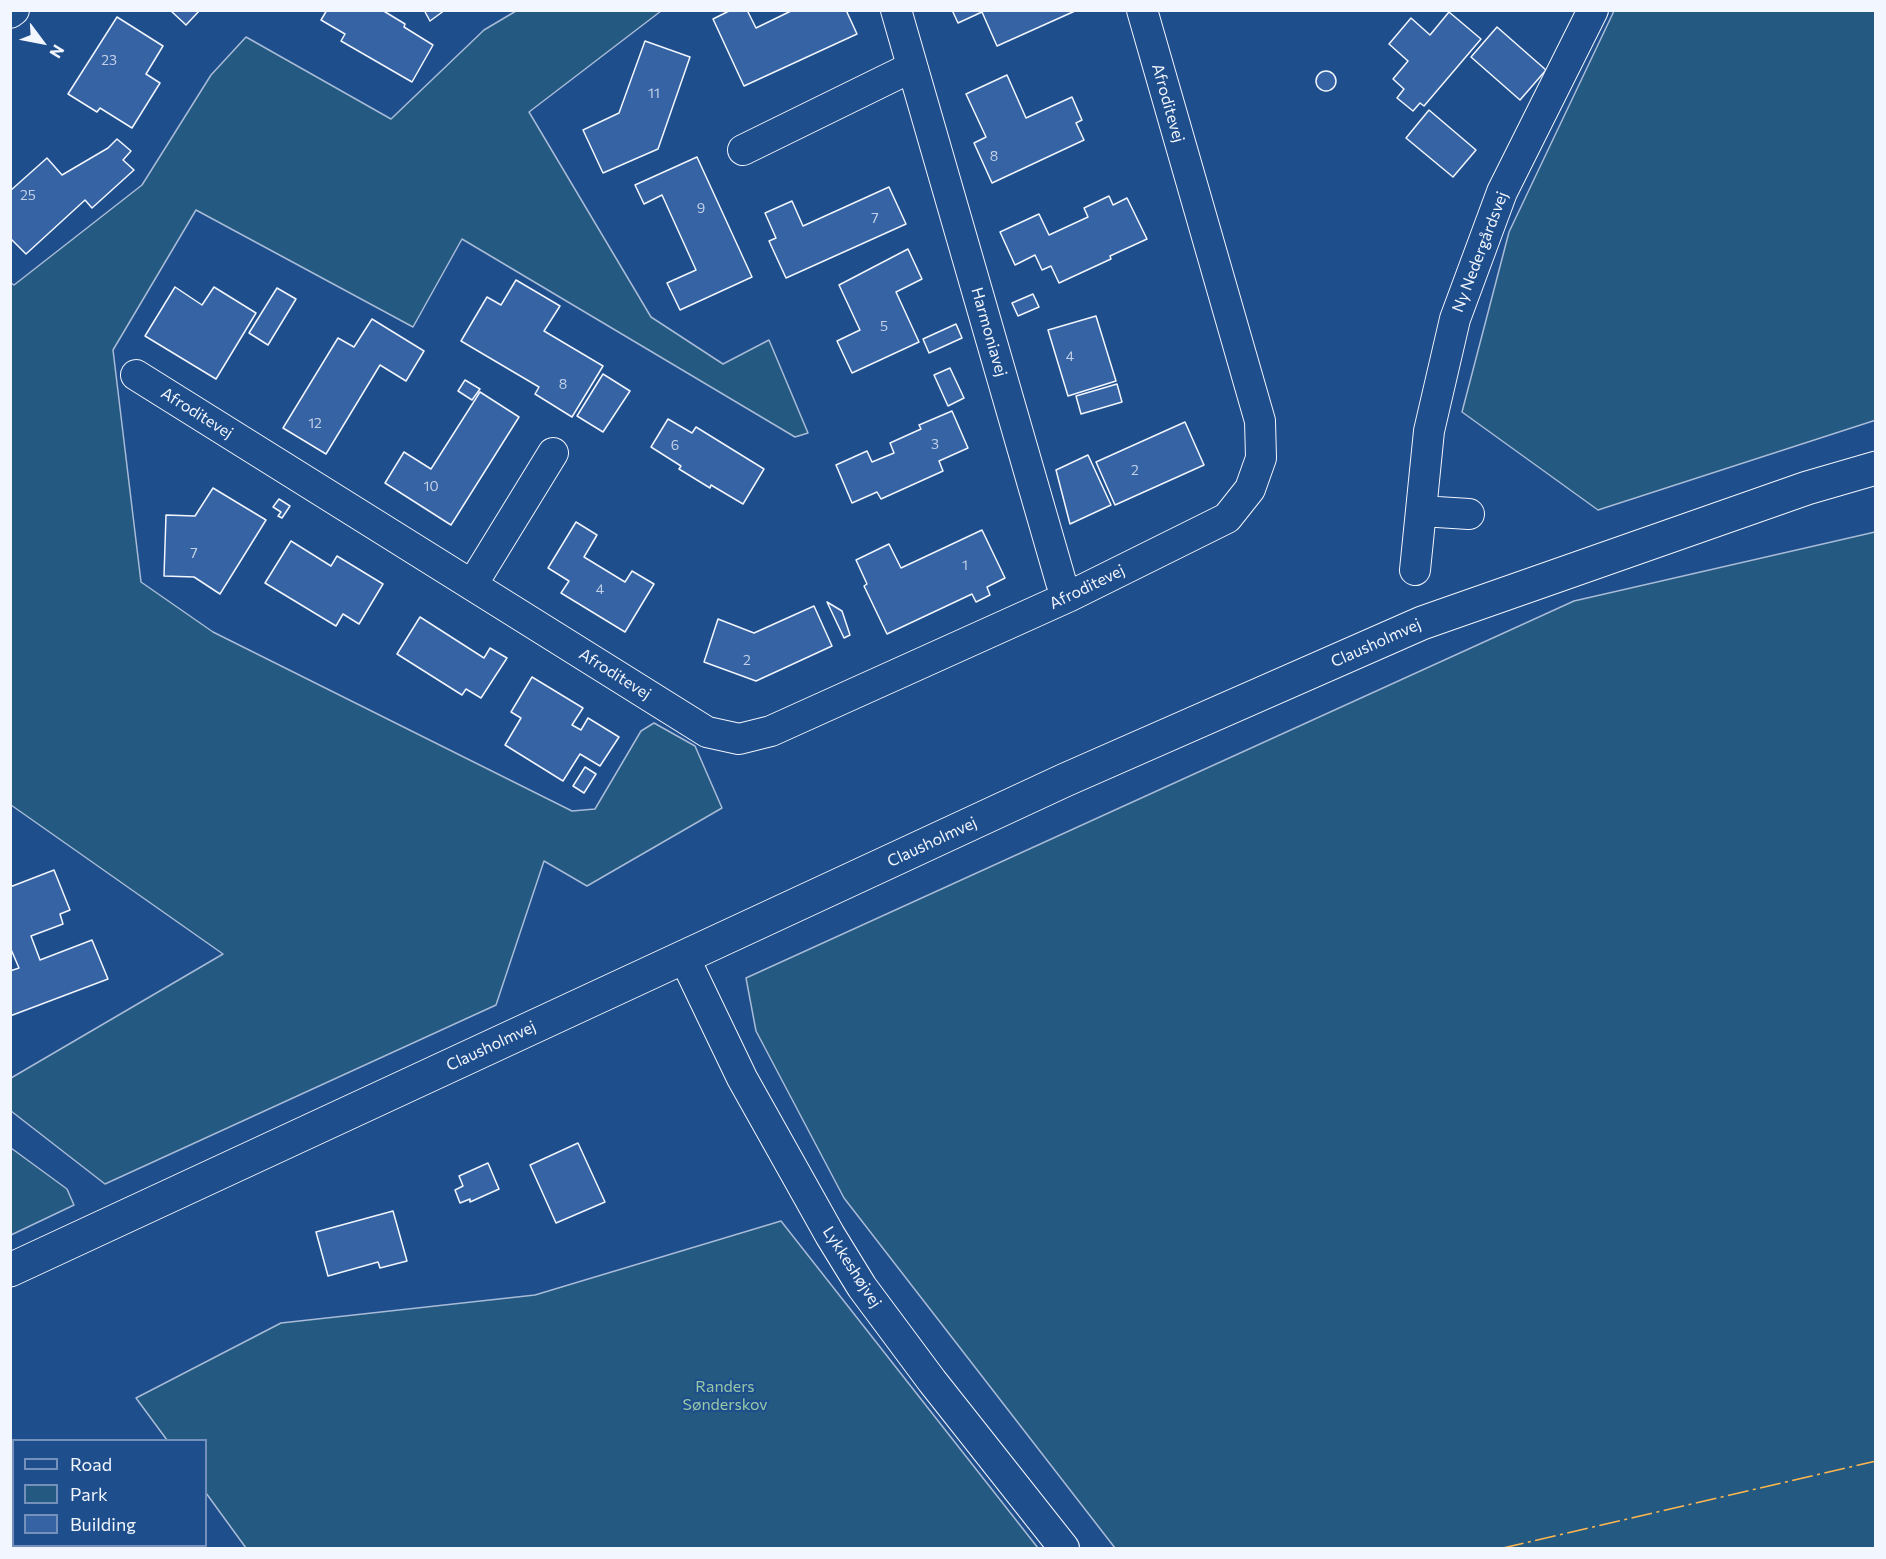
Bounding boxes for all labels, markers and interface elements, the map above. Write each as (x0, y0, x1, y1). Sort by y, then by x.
north arrow (12, 12, 72, 72)
text: N (46, 42, 69, 62)
house number: 23 (101, 52, 117, 68)
street label: Afroditevej (1148, 61, 1188, 145)
house number: 11 (648, 85, 660, 101)
house number: 8 (990, 148, 998, 164)
house number: 25 (20, 187, 36, 203)
street label: Ny Nedergårdsvej (1448, 189, 1512, 315)
house number: 9 (697, 200, 705, 216)
house number: 7 (871, 210, 879, 226)
street label: Harmoniavej (967, 285, 1011, 379)
house number: 5 (880, 318, 888, 334)
house number: 4 (1066, 348, 1074, 364)
house number: 8 (559, 376, 567, 392)
street label: Afroditevej (157, 383, 237, 443)
house number: 12 (308, 415, 322, 431)
house number: 3 (931, 436, 939, 452)
house number: 6 (671, 437, 679, 453)
house number: 2 (1131, 462, 1139, 478)
house number: 10 (423, 478, 439, 494)
house number: 7 (190, 545, 198, 561)
house number: 1 (962, 557, 968, 573)
street label: Afroditevej (1046, 561, 1128, 613)
house number: 4 (596, 581, 604, 597)
street label: Clausholmvej (1328, 615, 1424, 671)
street label: Afroditevej (575, 644, 655, 704)
house number: 2 (743, 652, 751, 668)
street label: Clausholmvej (884, 813, 980, 871)
street label: Clausholmvej (443, 1017, 539, 1075)
street label: Lykkeshøjvej (819, 1223, 885, 1311)
park label: Randers Sønderskov (683, 1377, 767, 1415)
legend (12, 1439, 207, 1547)
text: Road (70, 1453, 112, 1475)
text: Park (70, 1483, 108, 1505)
text: Building (70, 1513, 136, 1535)

